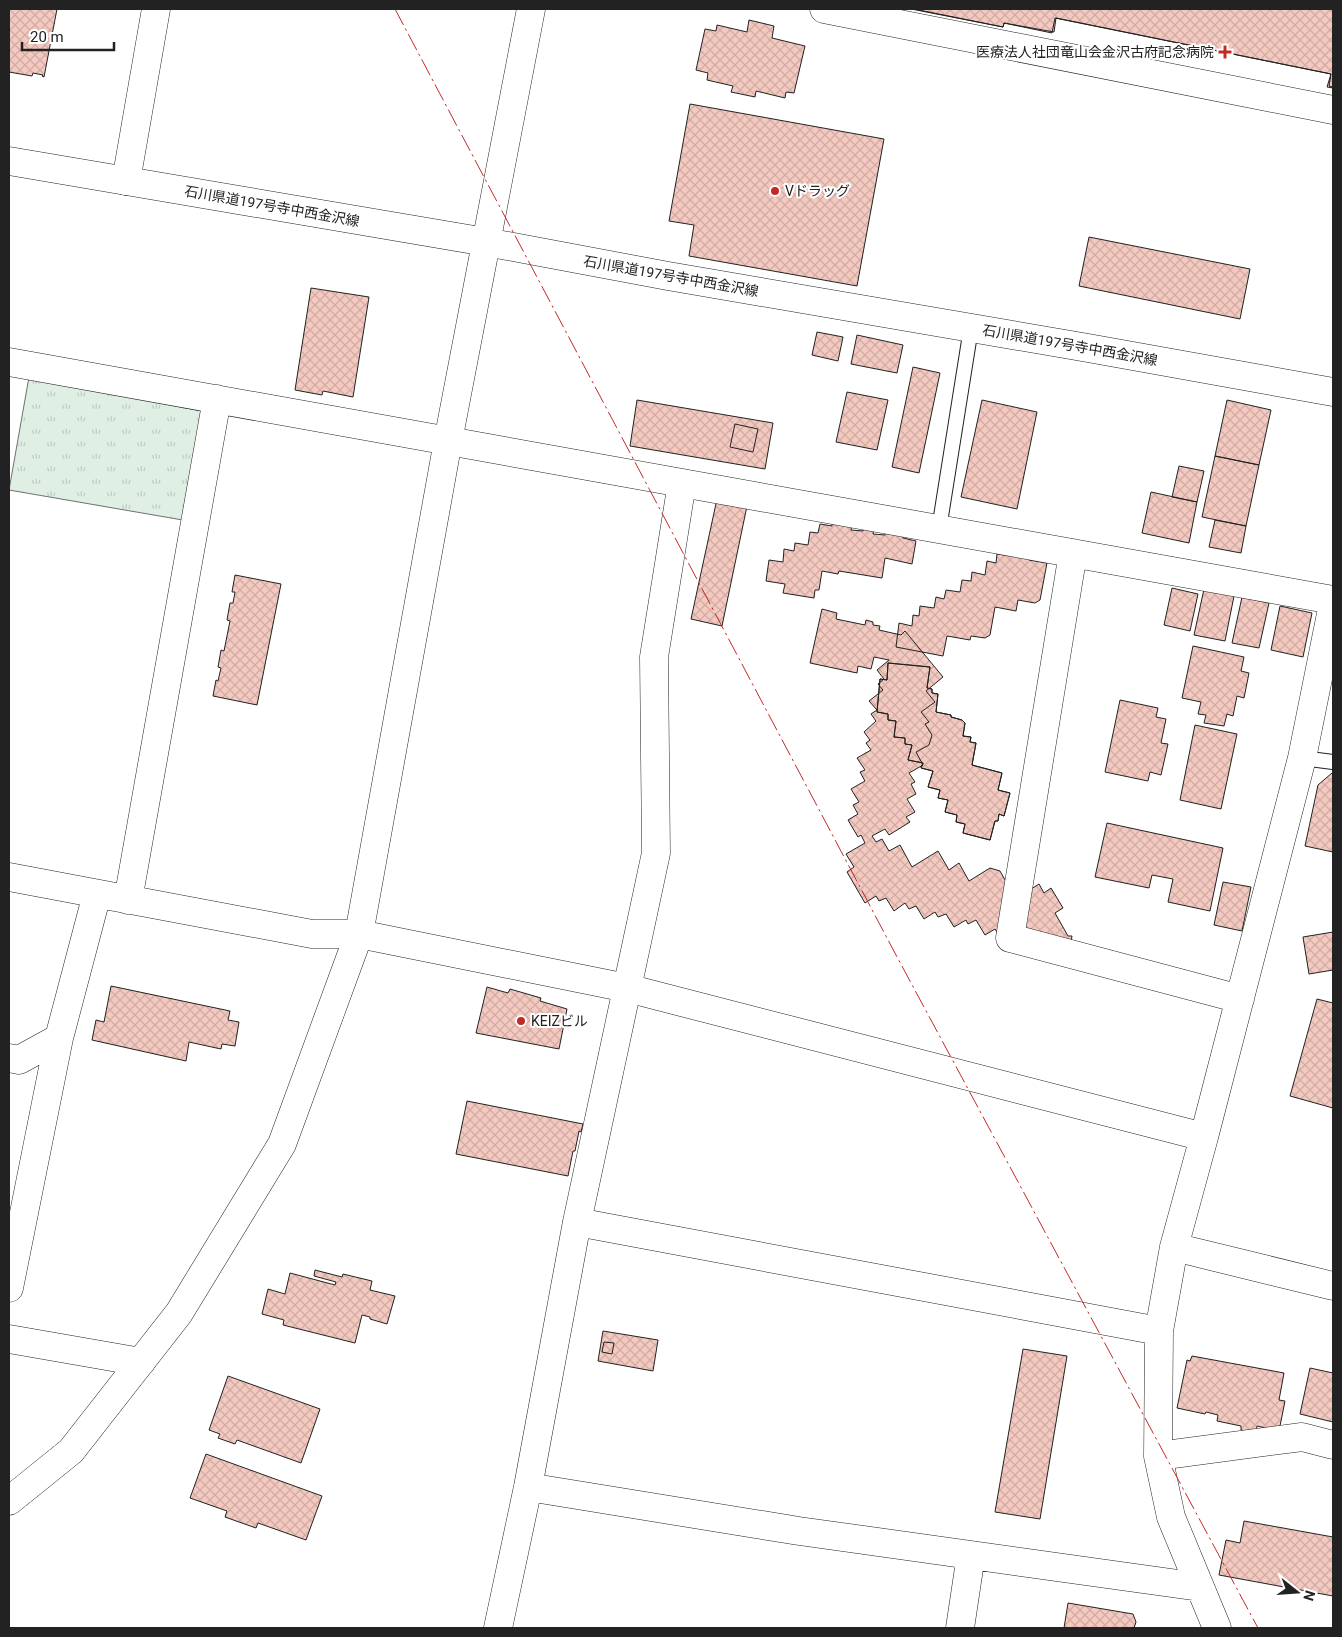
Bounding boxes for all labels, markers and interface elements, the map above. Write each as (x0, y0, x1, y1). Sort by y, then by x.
scale bar (22, 20, 115, 52)
text: 20 m (30, 28, 64, 46)
place label: 医療法人社団竜山会金沢古府記念病院 (976, 44, 1214, 60)
marker: 医療法人社団竜山会金沢古府記念病院 (1218, 45, 1232, 59)
street label: 石川県道197号寺中西金沢線 (183, 183, 361, 229)
place label: Vドラッグ (785, 183, 850, 199)
marker: Vドラッグ (769, 185, 781, 197)
street label: 石川県道197号寺中西金沢線 (582, 253, 760, 299)
street label: 石川県道197号寺中西金沢線 (981, 322, 1159, 368)
place label: KEIZビル (531, 1013, 588, 1029)
marker: KEIZビル (515, 1015, 527, 1027)
north arrow (1272, 1567, 1322, 1617)
text: N (1300, 1589, 1319, 1603)

